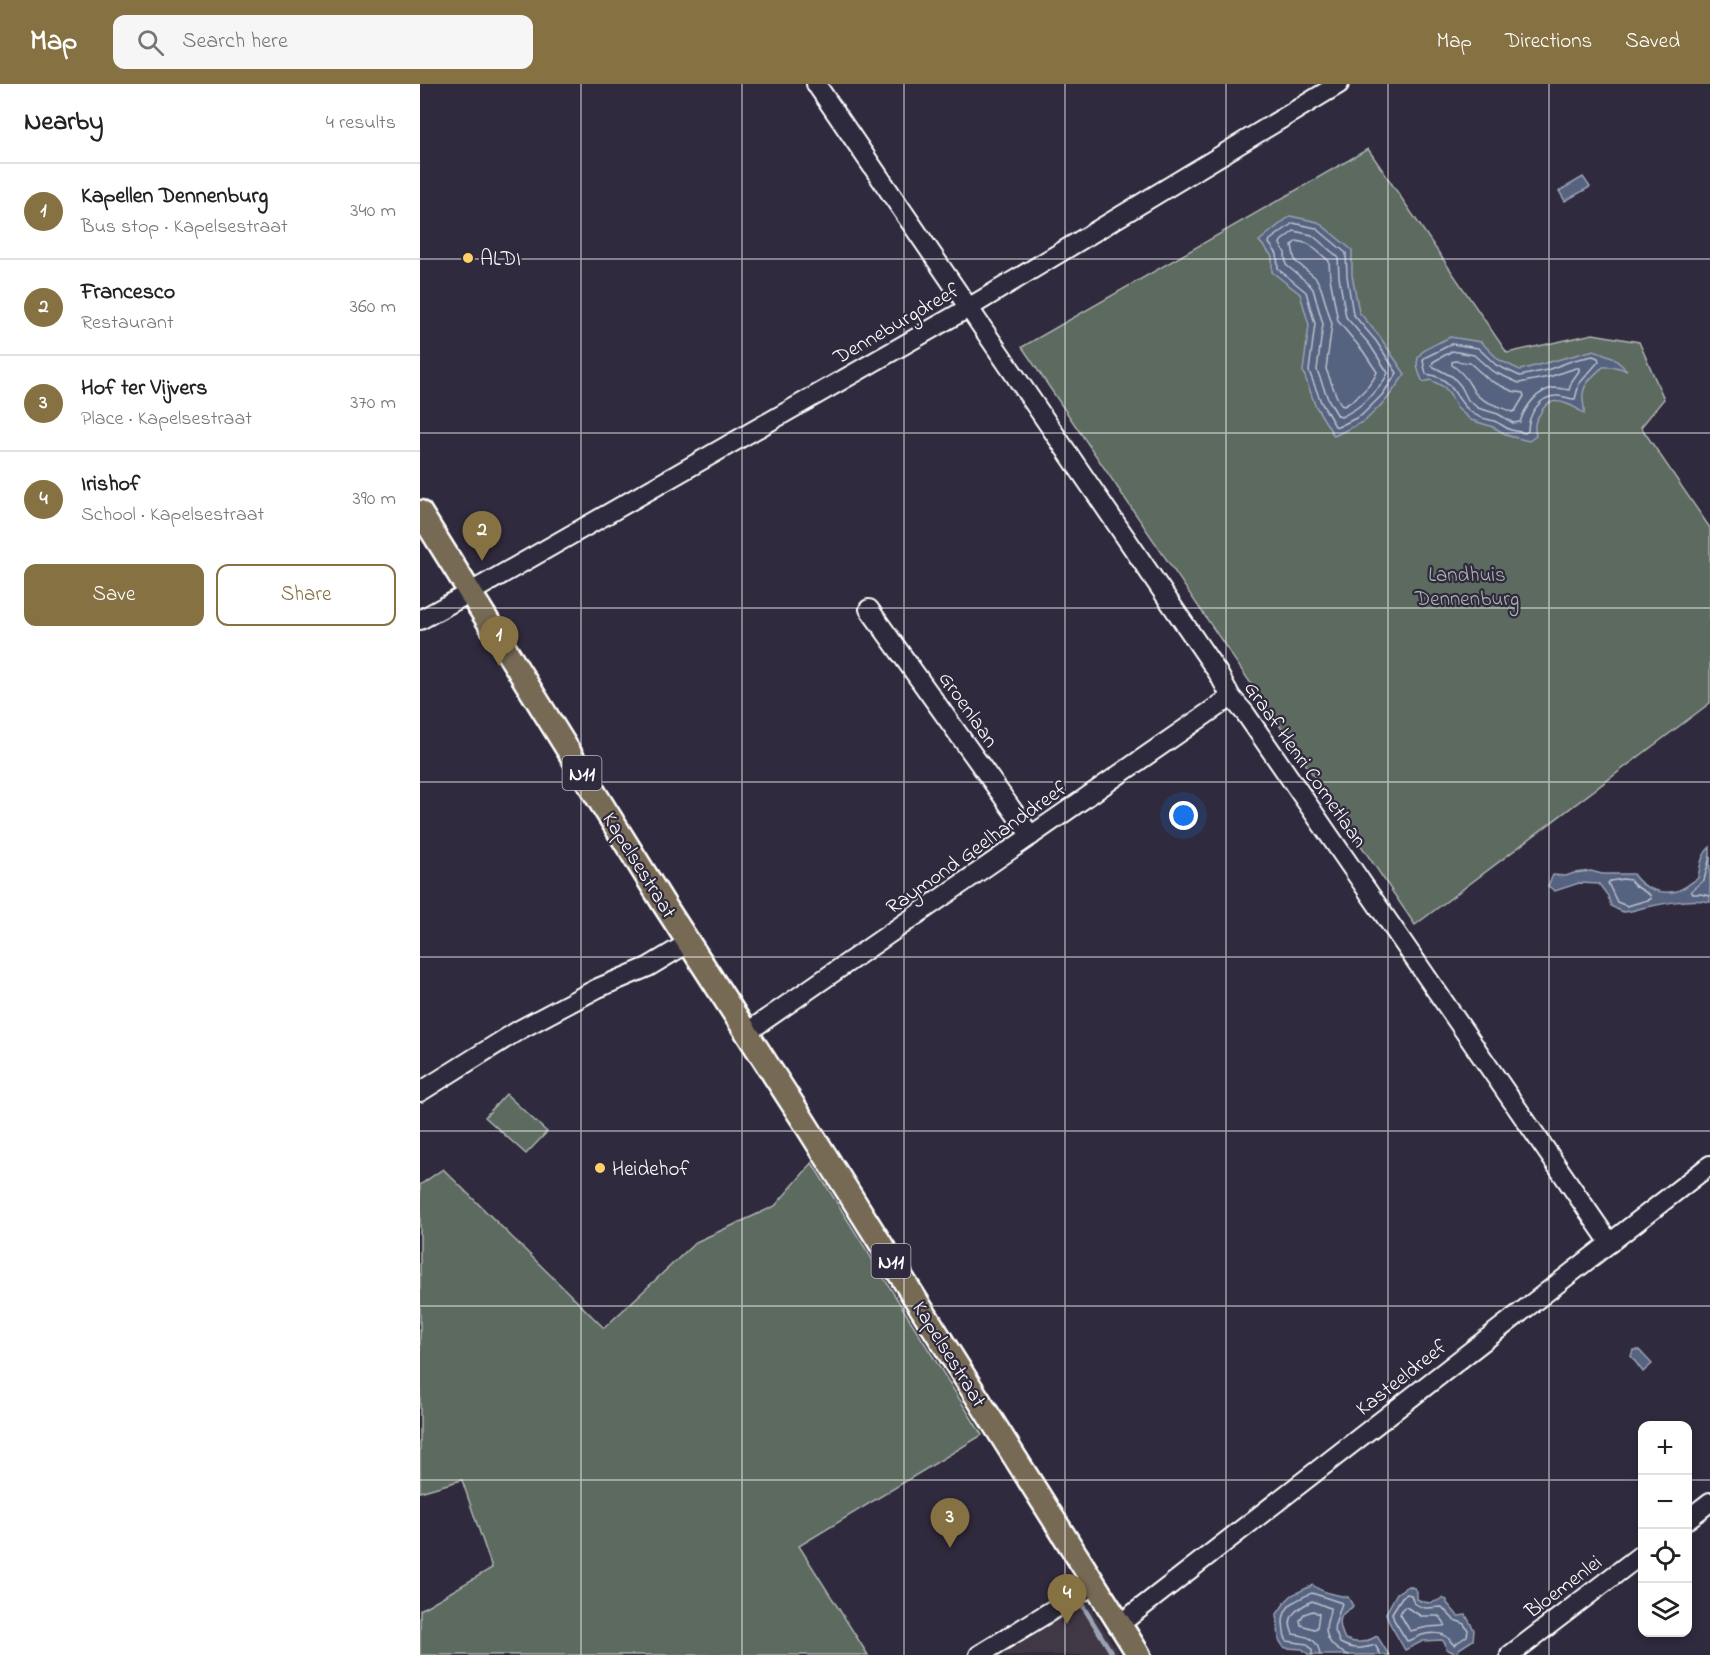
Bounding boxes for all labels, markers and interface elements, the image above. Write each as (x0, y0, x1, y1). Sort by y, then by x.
search box (113, 15, 533, 69)
text: Map (30, 22, 77, 63)
icon: search (134, 26, 167, 59)
text: Search here (182, 26, 288, 58)
text: Map (1436, 27, 1472, 57)
text: Directions (1505, 27, 1592, 57)
text: Saved (1625, 27, 1680, 57)
text: Nearby (24, 104, 103, 142)
text: 4 results (326, 109, 396, 138)
text: Kapellen Dennenburg (81, 181, 268, 213)
text: 1 (40, 197, 47, 226)
text: 340 m (350, 197, 396, 226)
text: Bus stop · Kapelsestraat (81, 213, 288, 242)
place label: ALDI (480, 245, 521, 275)
marker: ALDI (461, 251, 475, 265)
street label: Denneburgdreef (828, 276, 967, 375)
text: Francesco (81, 277, 175, 309)
text: 2 (39, 293, 48, 322)
text: 360 m (350, 293, 396, 322)
text: Restaurant (81, 309, 174, 338)
text: Hof ter Vijvers (81, 373, 207, 405)
text: 3 (39, 389, 48, 418)
text: 370 m (350, 389, 396, 418)
text: Place · Kapelsestraat (81, 405, 252, 434)
text: Irishof (81, 469, 140, 501)
text: 4 (39, 485, 48, 514)
text: 390 m (353, 485, 396, 514)
text: School · Kapelsestraat (81, 501, 264, 530)
pin: 2 (462, 512, 502, 561)
park label: Landhuis Dennenburg (1414, 561, 1519, 617)
button: Save (24, 564, 204, 626)
button: Share (216, 564, 396, 626)
pin: 1 (480, 616, 518, 666)
street label: Groenlaan (930, 666, 1005, 754)
street label: Graaf Henri Cornetlaan (1236, 676, 1373, 855)
road number: N11 (562, 756, 602, 790)
street label: Raymond Geelhanddreef (880, 775, 1075, 924)
your location (1169, 801, 1198, 830)
street label: Kapelsestraat (594, 807, 683, 925)
place label: Heidehof (612, 1155, 689, 1185)
marker: Heidehof (593, 1161, 607, 1175)
road number: N11 (872, 1244, 910, 1278)
street label: Kapelsestraat (904, 1296, 993, 1414)
street label: Kasteeldreef (1350, 1333, 1454, 1424)
map controls (1638, 1421, 1692, 1637)
button: + (1638, 1421, 1692, 1475)
button: − (1638, 1475, 1692, 1529)
pin: 3 (930, 1498, 970, 1548)
button: locate (1638, 1529, 1692, 1583)
street label: Bloemenlei (1519, 1549, 1609, 1627)
pin: 4 (1048, 1574, 1086, 1624)
button: layers (1638, 1583, 1692, 1637)

